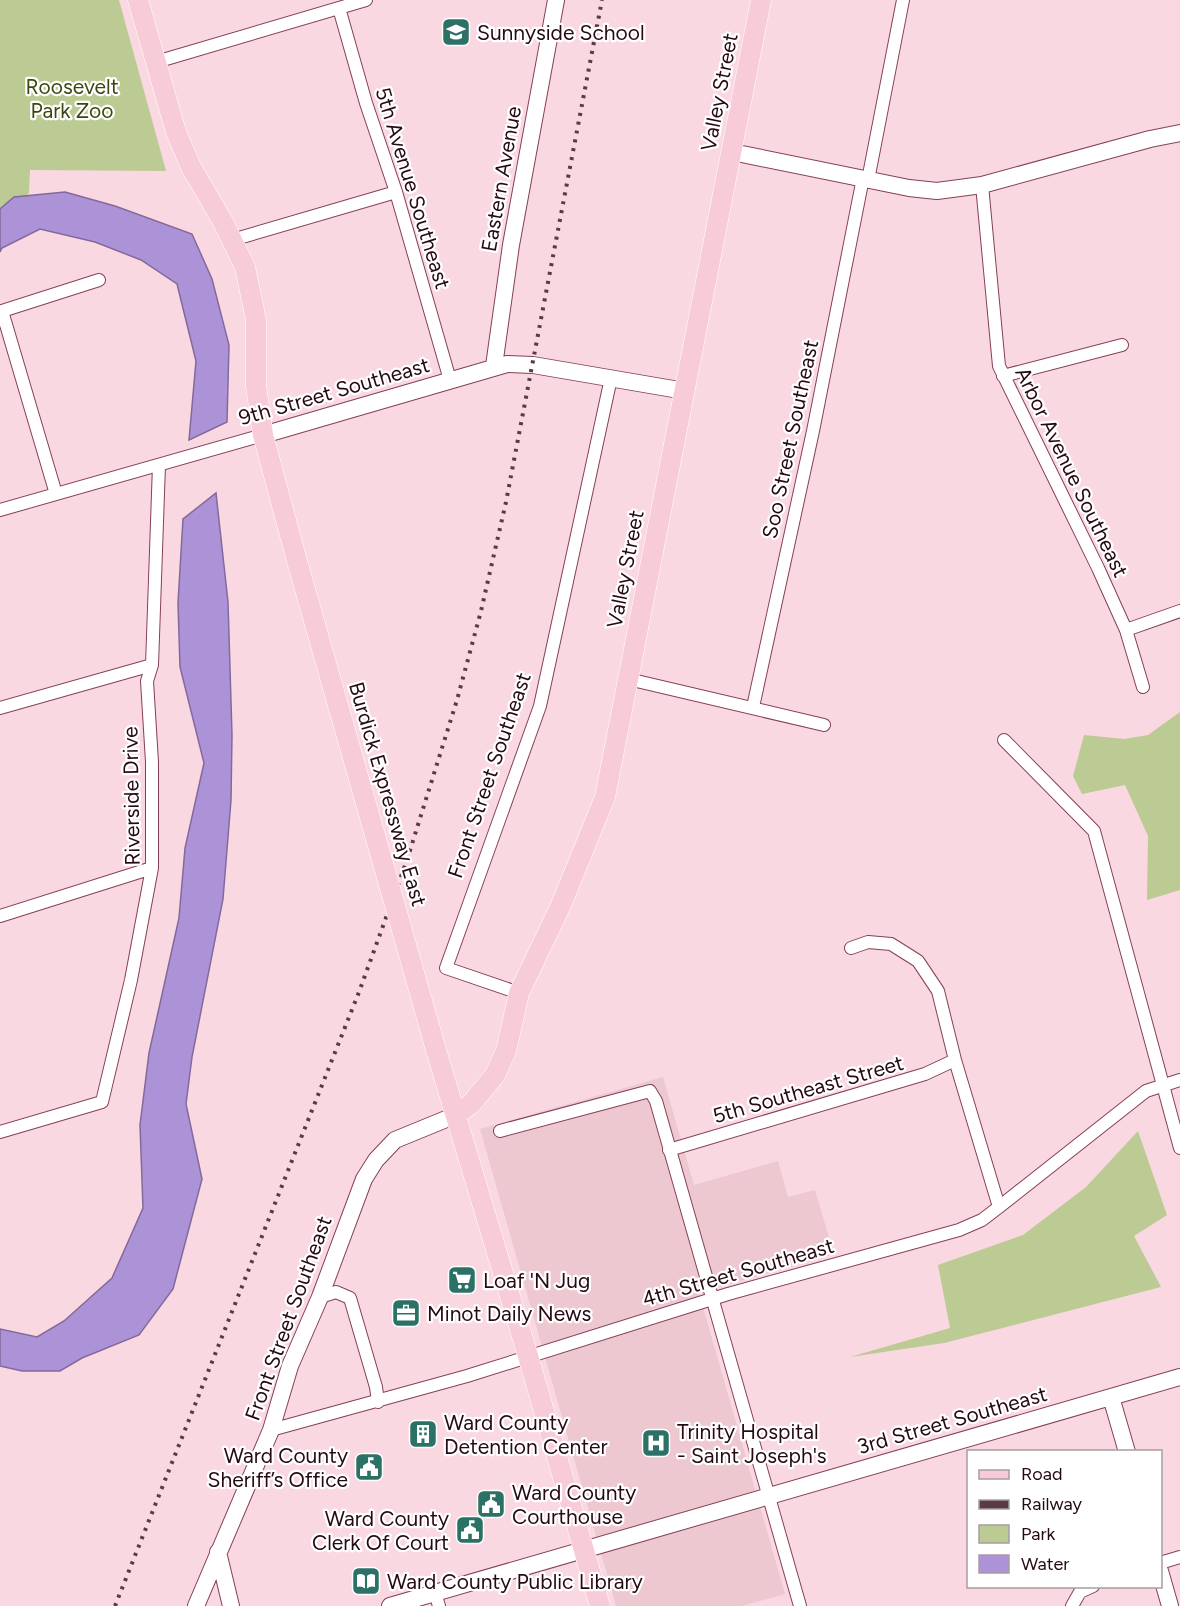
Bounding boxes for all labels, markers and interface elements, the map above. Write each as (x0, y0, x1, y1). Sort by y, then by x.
school or university icon: Sunnyside School (440, 16, 472, 48)
place label: Sunnyside School (477, 20, 645, 45)
street label: Valley Street (695, 31, 743, 153)
park label: Roosevelt Park Zoo (25, 74, 119, 123)
street label: 5th Avenue Southeast (370, 84, 456, 292)
street label: Eastern Avenue (476, 104, 526, 254)
street label: Soo Street Southeast (757, 337, 823, 541)
street label: 9th Street Southeast (236, 352, 432, 430)
street label: Arbor Avenue Southeast (1010, 363, 1134, 581)
street label: Valley Street (601, 508, 649, 630)
street label: Front Street Southeast (442, 669, 536, 881)
street label: Burdick Expressway East (344, 679, 432, 909)
street label: Riverside Drive (117, 726, 145, 866)
street label: 5th Southeast Street (710, 1050, 906, 1128)
street label: Front Street Southeast (239, 1212, 337, 1424)
street label: 4th Street Southeast (639, 1233, 837, 1311)
supermarket icon: Loaf 'N Jug (446, 1264, 478, 1296)
place label: Loaf 'N Jug (483, 1268, 590, 1293)
office icon: Minot Daily News (390, 1297, 422, 1329)
place label: Minot Daily News (427, 1301, 591, 1326)
street label: 3rd Street Southeast (854, 1381, 1050, 1459)
place label: Ward County Detention Center (444, 1410, 608, 1459)
building icon: Ward County Detention Center (407, 1418, 439, 1450)
place label: Trinity Hospital - Saint Joseph's (677, 1419, 827, 1468)
hospital icon: Trinity Hospital - Saint Joseph's (640, 1427, 672, 1459)
place label: Ward County Sheriff’s Office (208, 1443, 348, 1492)
legend (967, 1450, 1162, 1588)
public building icon: Ward County Sheriff’s Office (353, 1451, 385, 1483)
text: Road (1021, 1463, 1062, 1485)
place label: Ward County Courthouse (512, 1480, 636, 1529)
public building icon: Ward County Courthouse (475, 1488, 507, 1520)
text: Railway (1021, 1493, 1083, 1515)
place label: Ward County Clerk Of Court (312, 1506, 449, 1555)
public building icon: Ward County Clerk Of Court (454, 1514, 486, 1546)
text: Park (1021, 1523, 1056, 1545)
text: Water (1021, 1553, 1069, 1575)
library icon: Ward County Public Library (350, 1565, 382, 1597)
place label: Ward County Public Library (387, 1569, 643, 1594)

